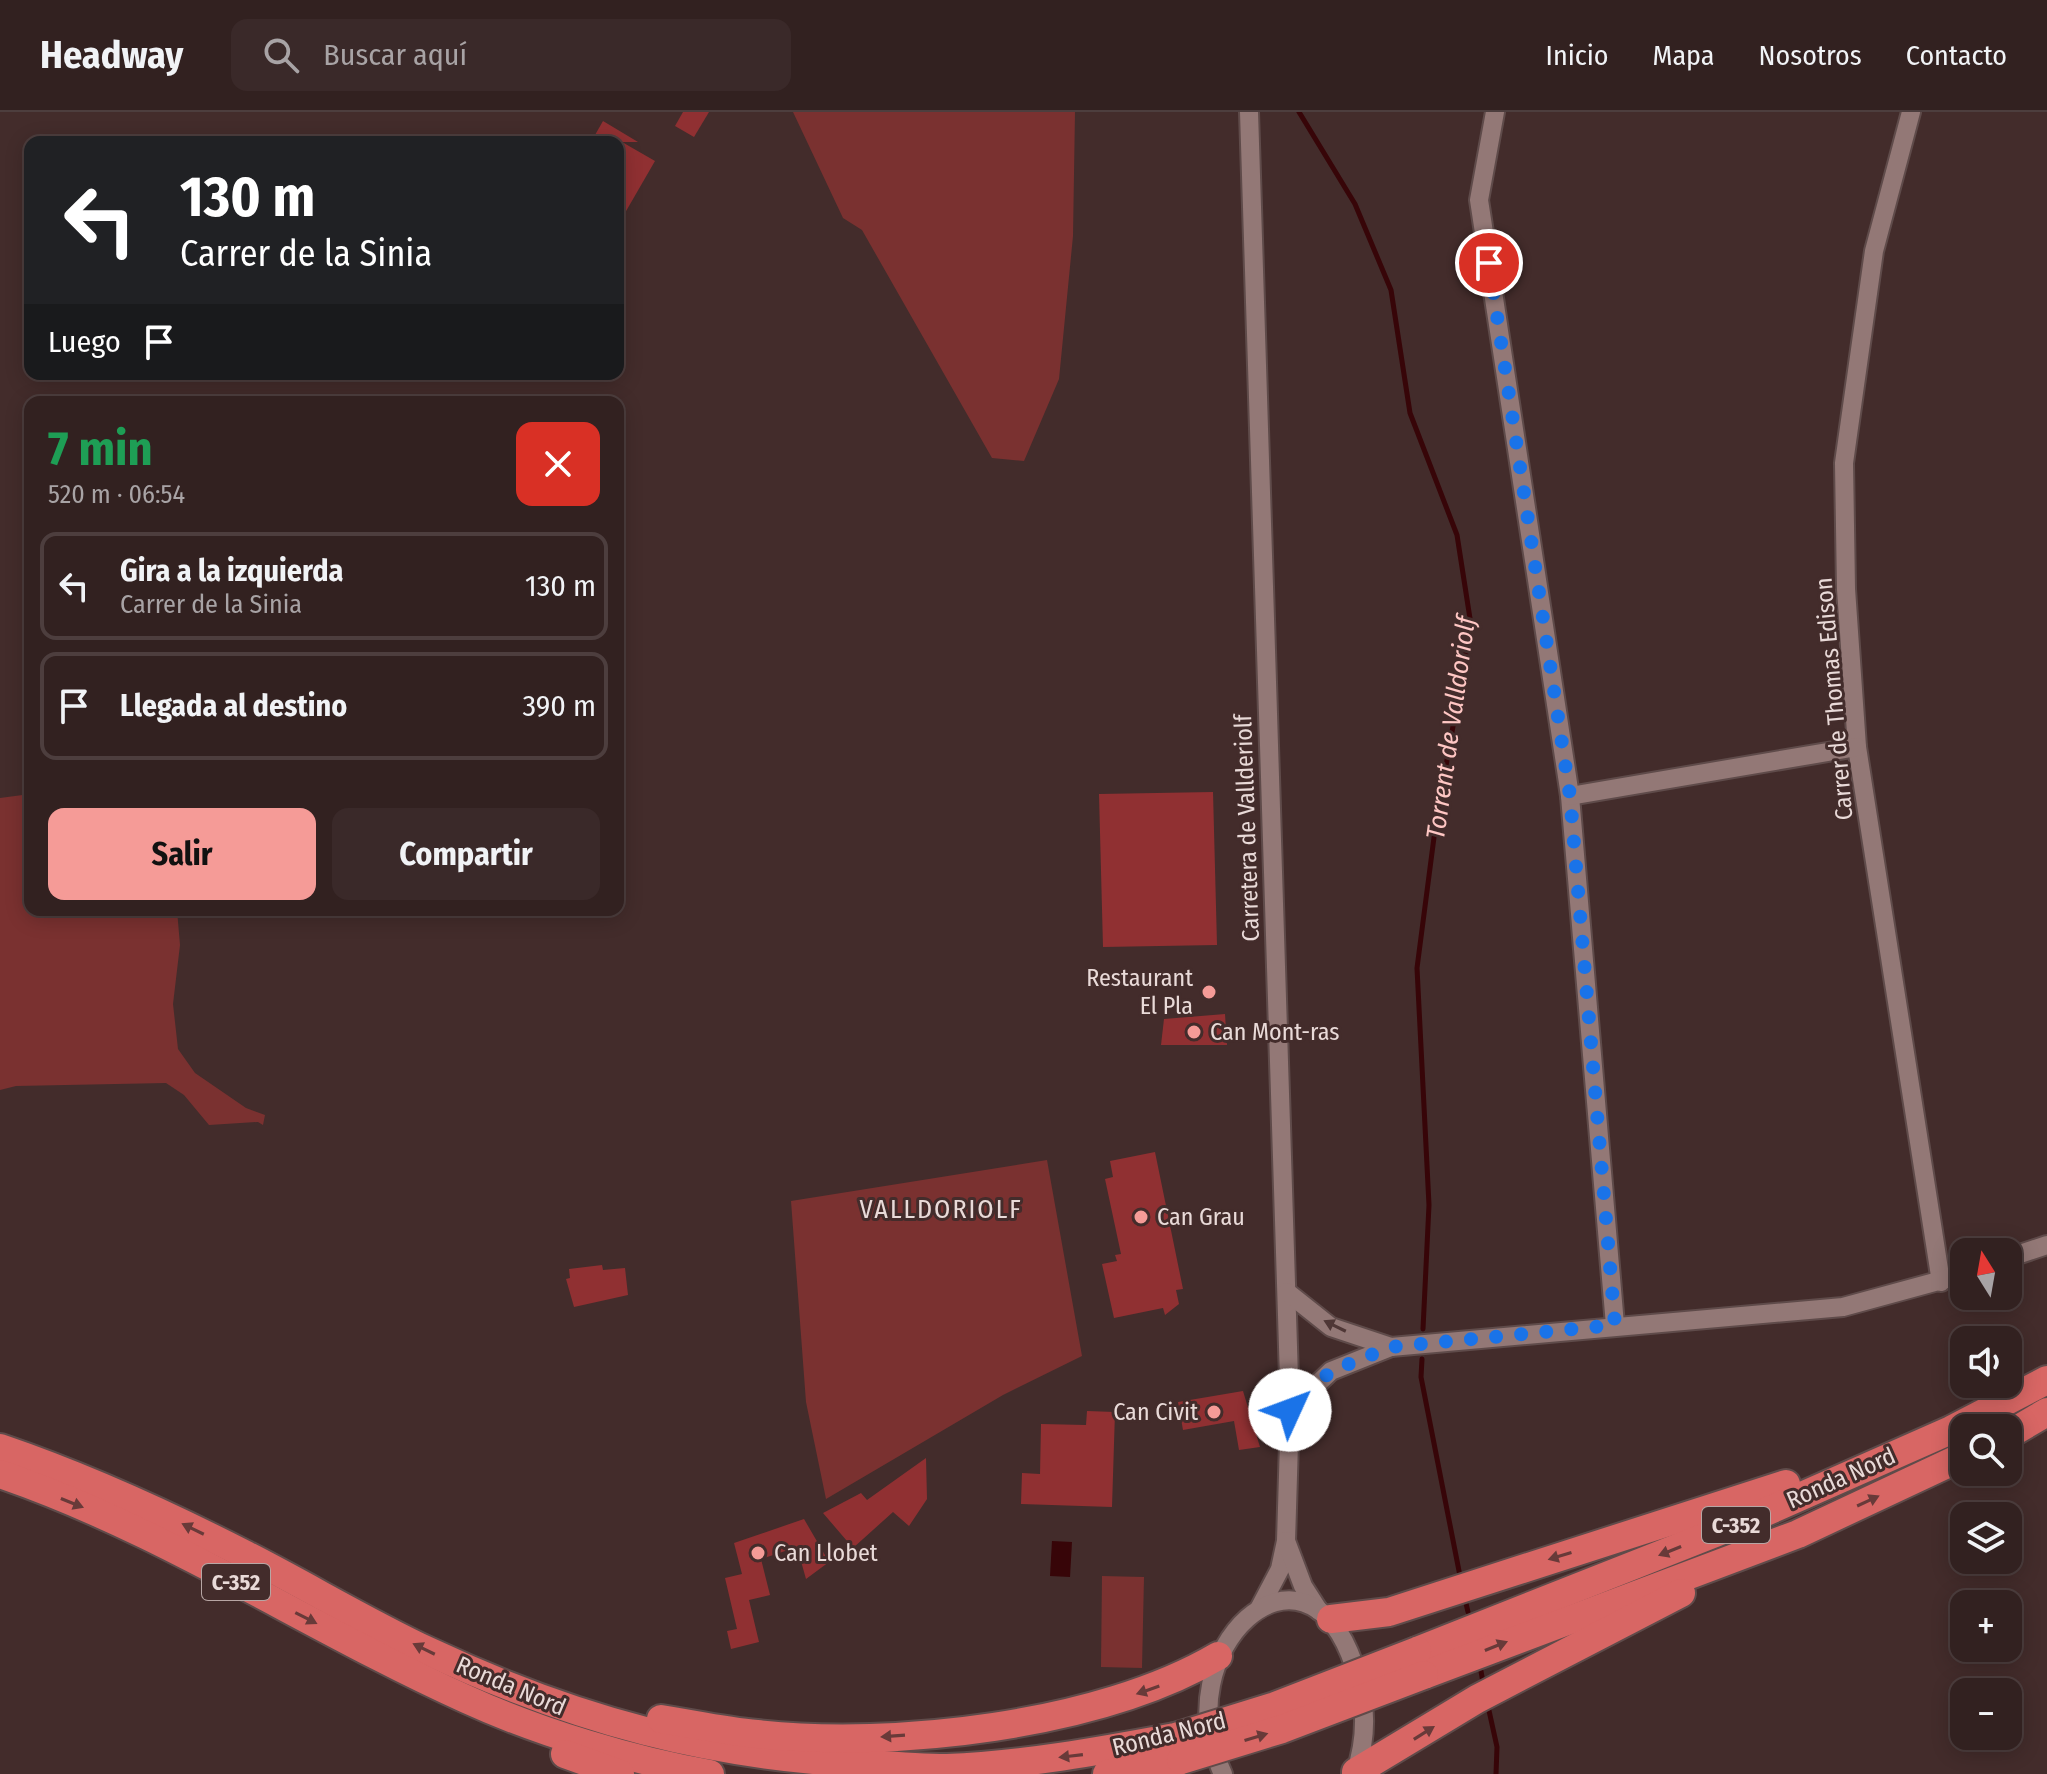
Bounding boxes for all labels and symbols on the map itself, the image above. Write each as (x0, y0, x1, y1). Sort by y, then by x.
pin (1455, 229, 1523, 297)
street label: Carrer de Thomas Edison (1809, 576, 1859, 822)
water label: Torrent de Valldoriolf (1420, 611, 1482, 841)
street label: Carretera de Vallderiolf (1229, 712, 1265, 942)
place label: Restaurant El Pla (1086, 964, 1193, 1020)
marker: Restaurant El Pla (1200, 983, 1218, 1001)
place label: Can Mont-ras (1210, 1018, 1340, 1046)
marker: Can Mont-ras (1185, 1023, 1203, 1041)
district label: VALLDORIOLF (859, 1194, 1023, 1225)
place label: Can Grau (1157, 1203, 1245, 1231)
marker: Can Grau (1132, 1208, 1150, 1226)
north arrow (1950, 1238, 2022, 1310)
one-way arrow (1324, 1319, 1347, 1333)
position arrow (1248, 1368, 1332, 1452)
place label: Can Civit (1113, 1398, 1198, 1426)
marker: Can Civit (1205, 1403, 1223, 1421)
street label: Ronda Nord (1782, 1442, 1900, 1514)
one-way arrow (1857, 1494, 1880, 1508)
one-way arrow (60, 1497, 84, 1510)
road number: C-352 (1702, 1507, 1770, 1543)
one-way arrow (181, 1522, 204, 1536)
place label: Can Llobet (774, 1539, 878, 1567)
marker: Can Llobet (749, 1544, 767, 1562)
one-way arrow (1658, 1545, 1682, 1558)
one-way arrow (1548, 1550, 1572, 1563)
road number: C-352 (202, 1564, 270, 1600)
one-way arrow (294, 1611, 317, 1625)
one-way arrow (1484, 1639, 1508, 1652)
one-way arrow (412, 1642, 435, 1655)
street label: Ronda Nord (452, 1650, 570, 1722)
one-way arrow (1135, 1684, 1159, 1696)
street label: Ronda Nord (1109, 1706, 1229, 1762)
one-way arrow (1413, 1726, 1435, 1740)
one-way arrow (880, 1729, 905, 1742)
one-way arrow (1244, 1730, 1268, 1743)
one-way arrow (1058, 1749, 1083, 1762)

